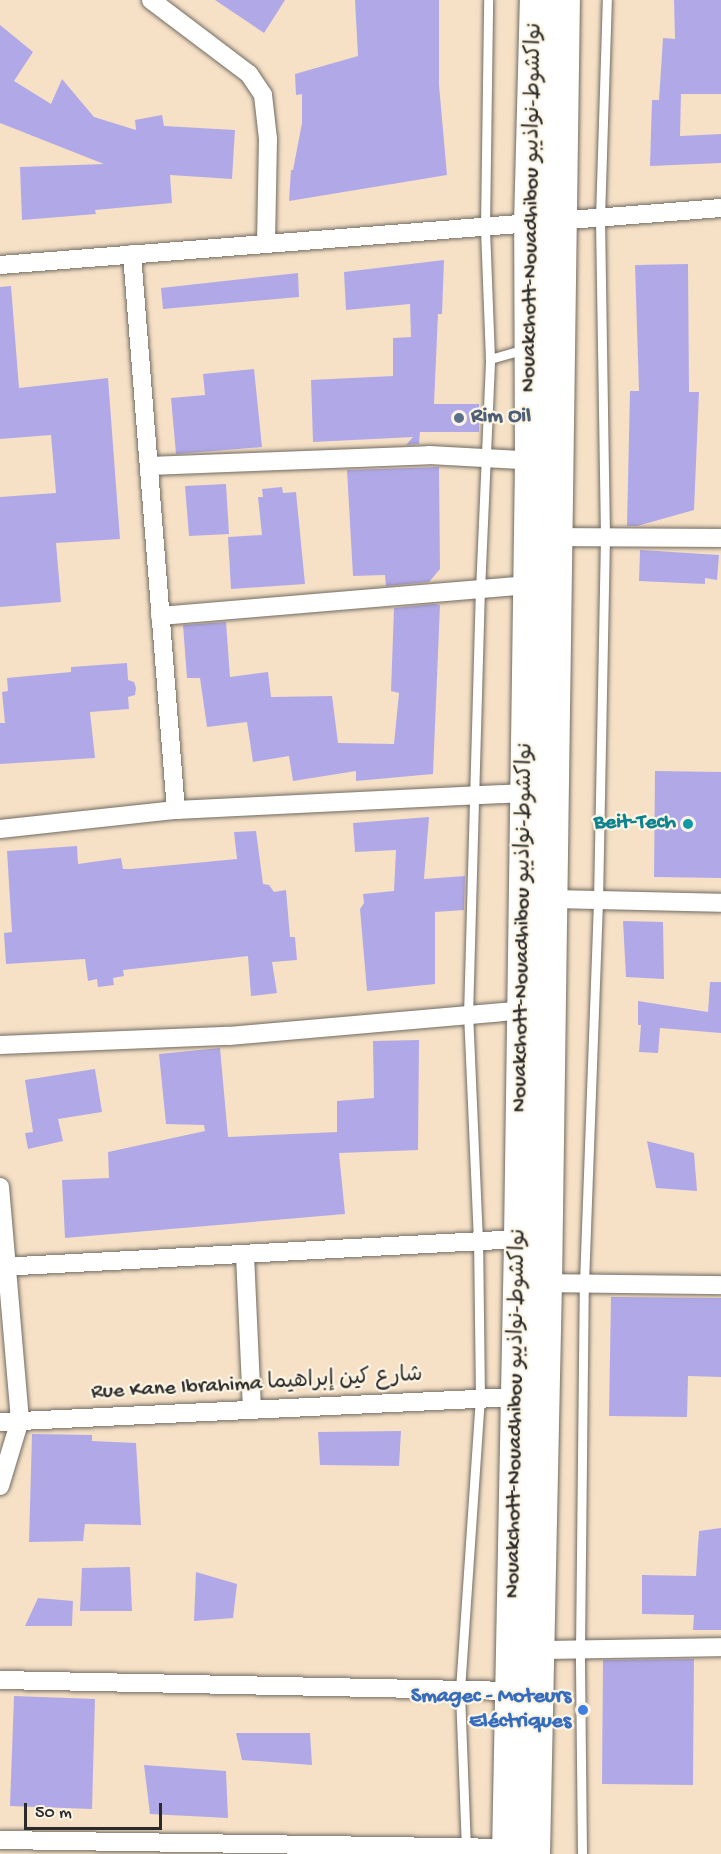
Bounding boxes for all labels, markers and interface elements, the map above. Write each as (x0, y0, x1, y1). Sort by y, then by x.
street label: Nouakchott-Nouadhibou نواكشوط-نواذيبو (517, 21, 549, 393)
place label: Rim Oil (471, 405, 531, 431)
marker: Rim Oil (452, 411, 466, 425)
street label: Nouakchott-Nouadhibou نواكشوط-نواذيبو (508, 741, 540, 1113)
place label: Beit-Tech (594, 811, 676, 837)
marker: Beit-Tech (681, 817, 695, 831)
street label: Nouakchott-Nouadhibou نواكشوط-نواذيبو (501, 1227, 533, 1599)
street label: Rue Kane Ibrahima شارع كين إبراهيما (91, 1363, 423, 1407)
place label: Smagec - Moteurs Eléctriques (411, 1684, 571, 1736)
marker: Smagec - Moteurs Eléctriques (576, 1703, 590, 1717)
scale bar (27, 1791, 165, 1829)
text: 50 m (35, 1803, 72, 1824)

